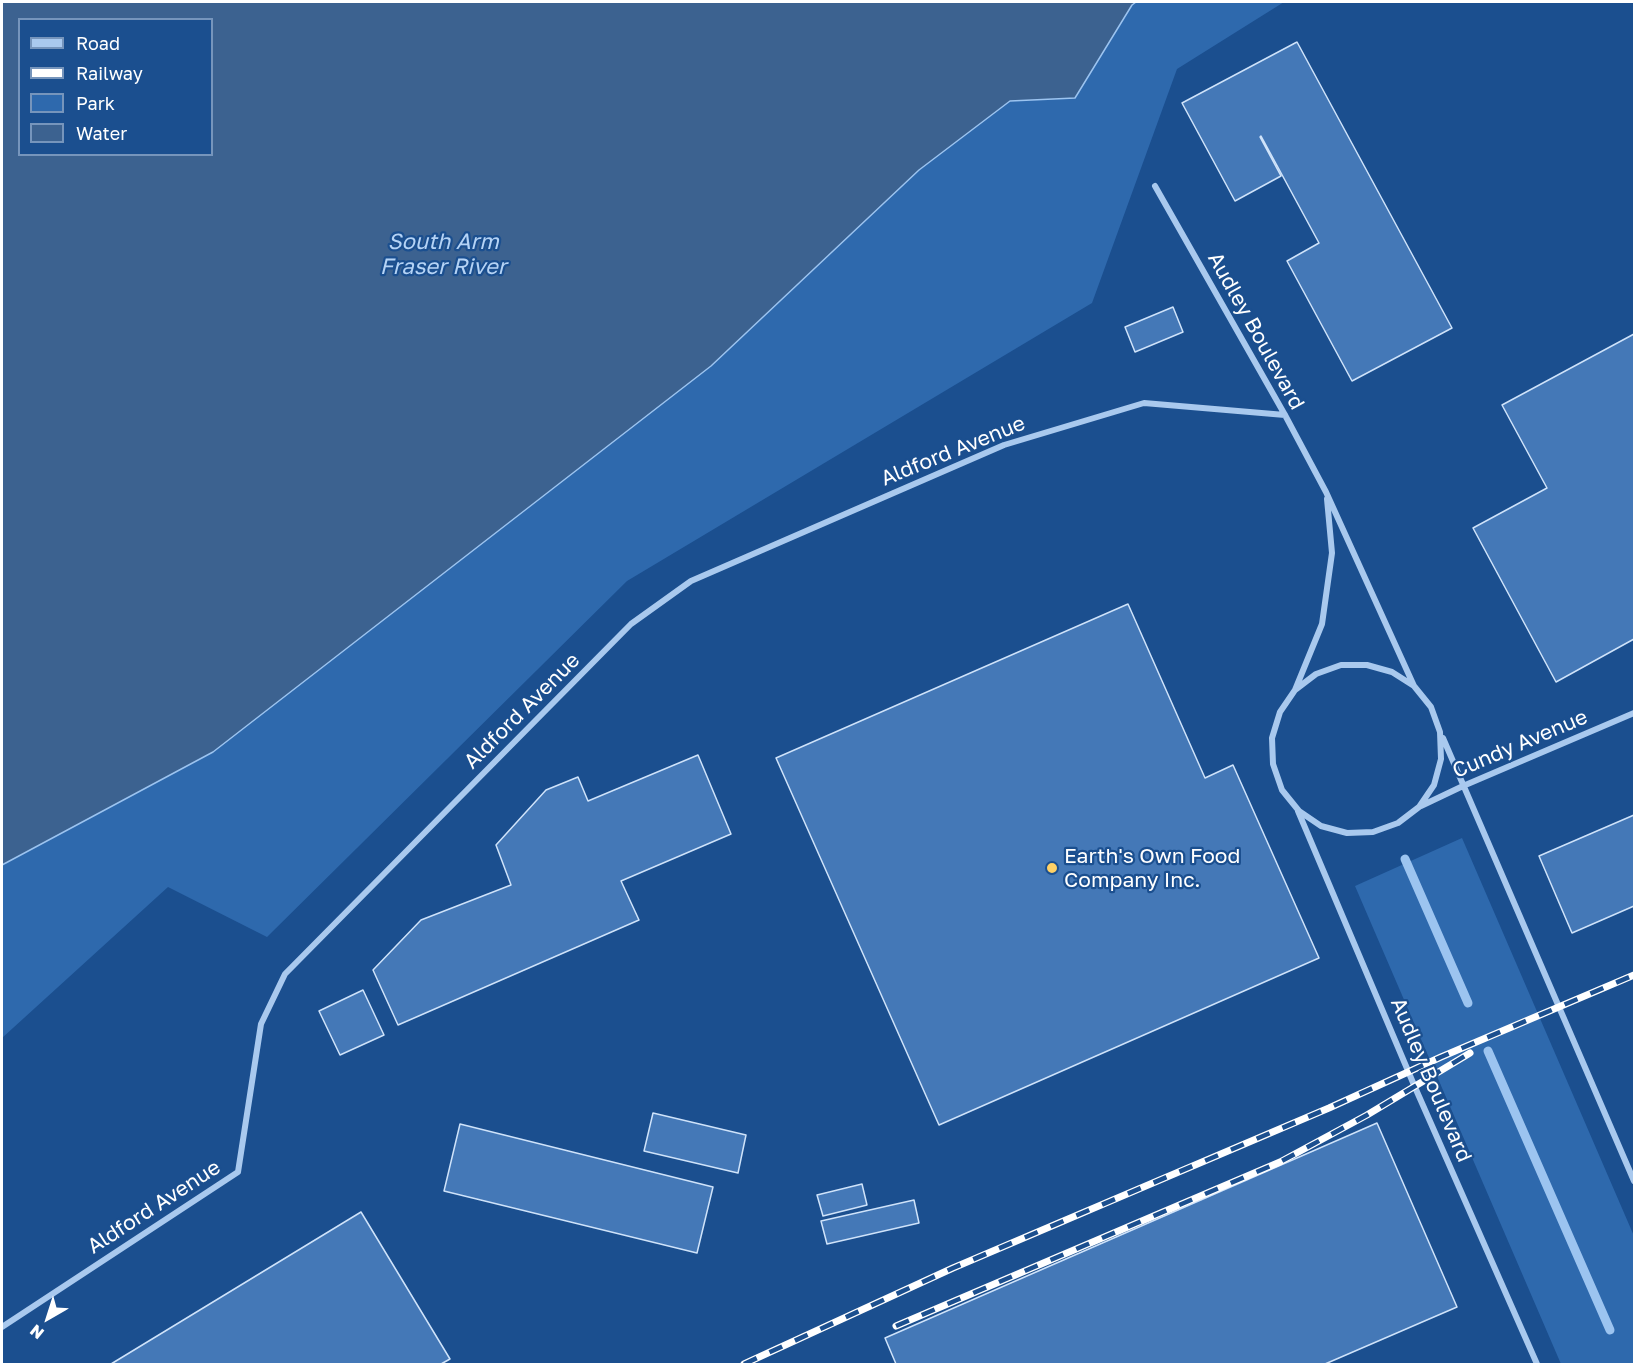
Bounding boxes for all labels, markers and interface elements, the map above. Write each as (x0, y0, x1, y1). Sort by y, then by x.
legend (18, 18, 213, 156)
text: Road (76, 32, 120, 54)
text: Railway (76, 62, 143, 84)
text: Park (76, 92, 115, 114)
text: Water (76, 122, 127, 144)
water label: South Arm Fraser River (380, 229, 506, 280)
street label: Audley Boulevard (1202, 248, 1310, 414)
street label: Aldford Avenue (877, 411, 1029, 491)
street label: Aldford Avenue (459, 648, 585, 774)
street label: Cundy Avenue (1449, 704, 1591, 784)
place label: Earth's Own Food Company Inc. (1064, 843, 1240, 893)
marker: Earth's Own Food Company Inc. (1045, 861, 1059, 875)
street label: Audley Boulevard (1385, 994, 1477, 1166)
street label: Aldford Avenue (83, 1155, 225, 1259)
north arrow (18, 1288, 78, 1348)
text: N (26, 1320, 48, 1344)

